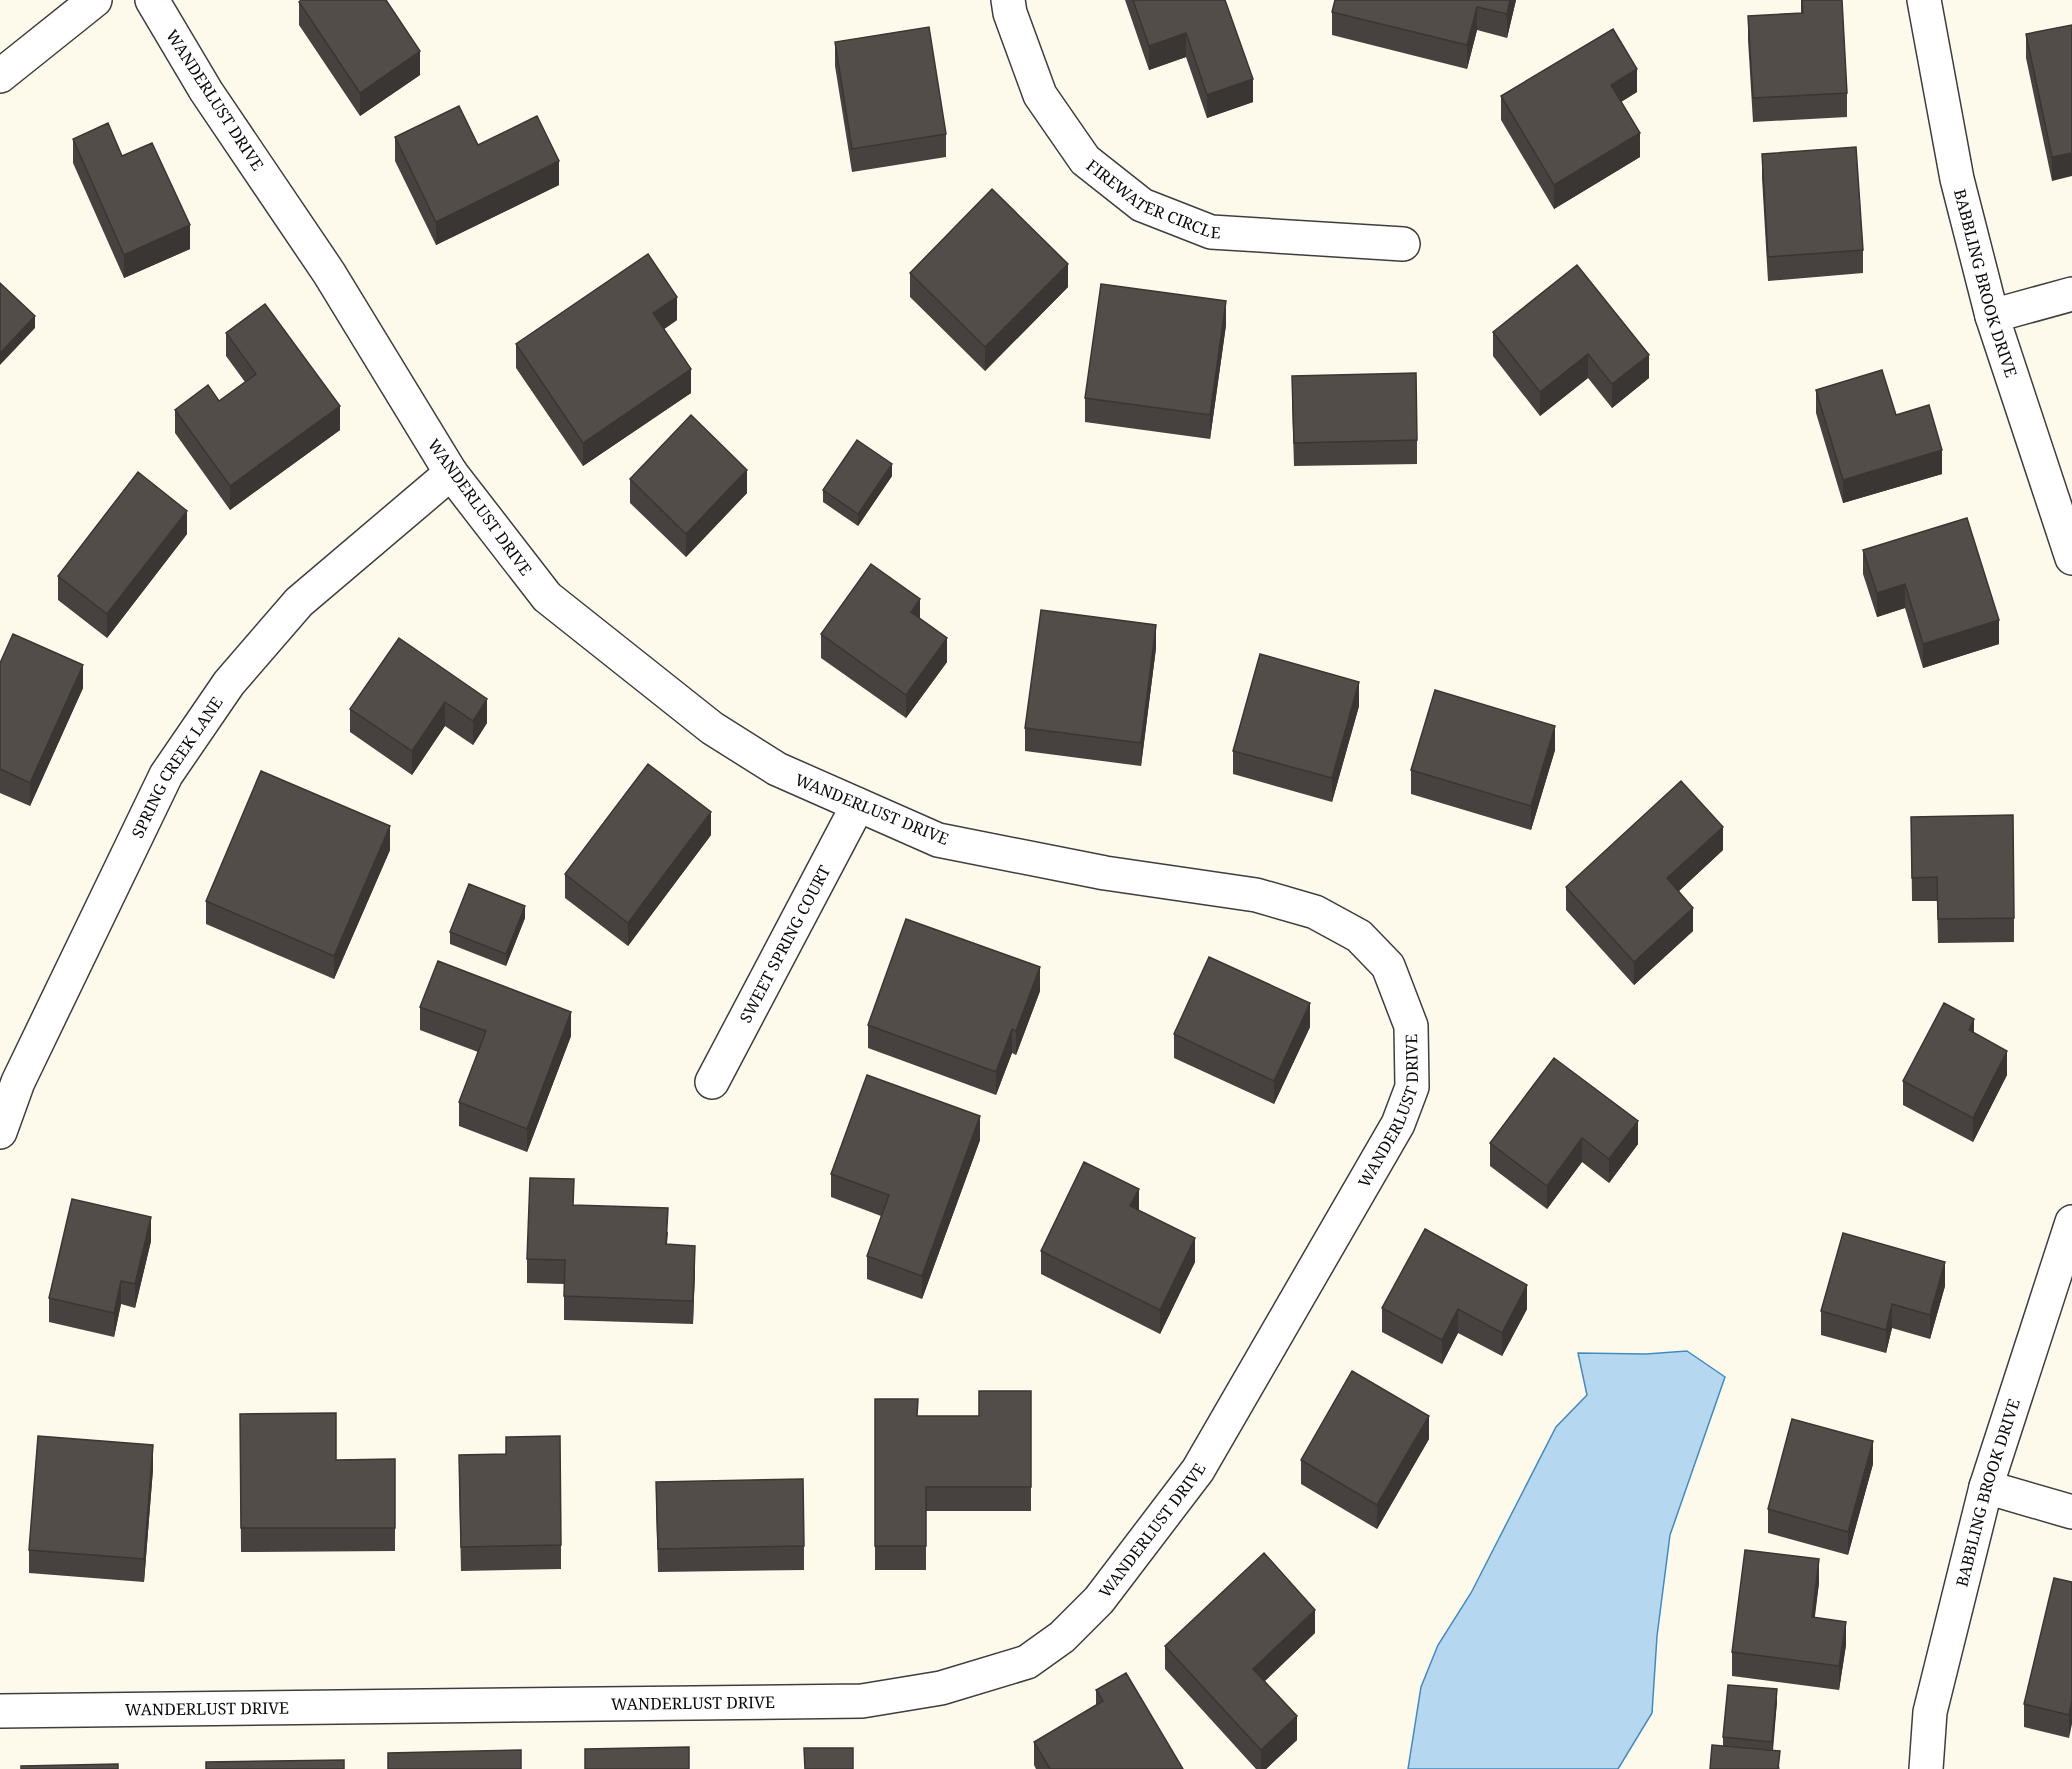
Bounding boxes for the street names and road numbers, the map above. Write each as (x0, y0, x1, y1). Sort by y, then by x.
street label: WANDERLUST DRIVE (161, 25, 269, 175)
street label: FIREWATER CIRCLE (1082, 154, 1221, 244)
street label: BABBLING BROOK DRIVE (1949, 187, 2023, 380)
street label: WANDERLUST DRIVE (423, 434, 537, 580)
street label: SPRING CREEK LANE (126, 692, 228, 842)
street label: WANDERLUST DRIVE (792, 768, 952, 850)
street label: SWEET SPRING COURT (734, 861, 835, 1026)
street label: WANDERLUST DRIVE (1353, 1034, 1423, 1191)
street label: BABBLING BROOK DRIVE (1951, 1396, 2025, 1589)
street label: WANDERLUST DRIVE (1094, 1459, 1211, 1602)
street label: WANDERLUST DRIVE (611, 1691, 775, 1715)
street label: WANDERLUST DRIVE (125, 1697, 289, 1721)

